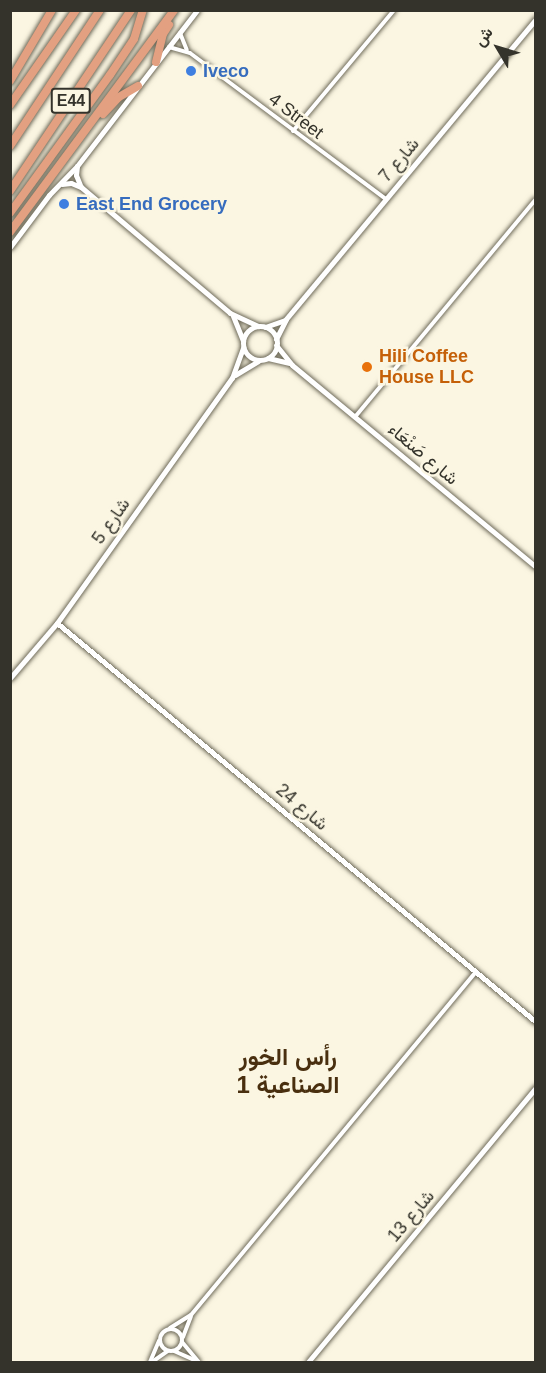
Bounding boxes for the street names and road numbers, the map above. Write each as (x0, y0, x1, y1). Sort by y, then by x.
road number: E44 (50, 88, 92, 114)
street label: 4 Street (264, 88, 328, 144)
street label: شارع 7 (374, 133, 424, 187)
street label: شارع صَنْعَاء (384, 419, 462, 489)
street label: شارع 5 (87, 494, 135, 548)
street label: شارع 24 (272, 779, 332, 835)
street label: شارع 13 (383, 1186, 439, 1246)

